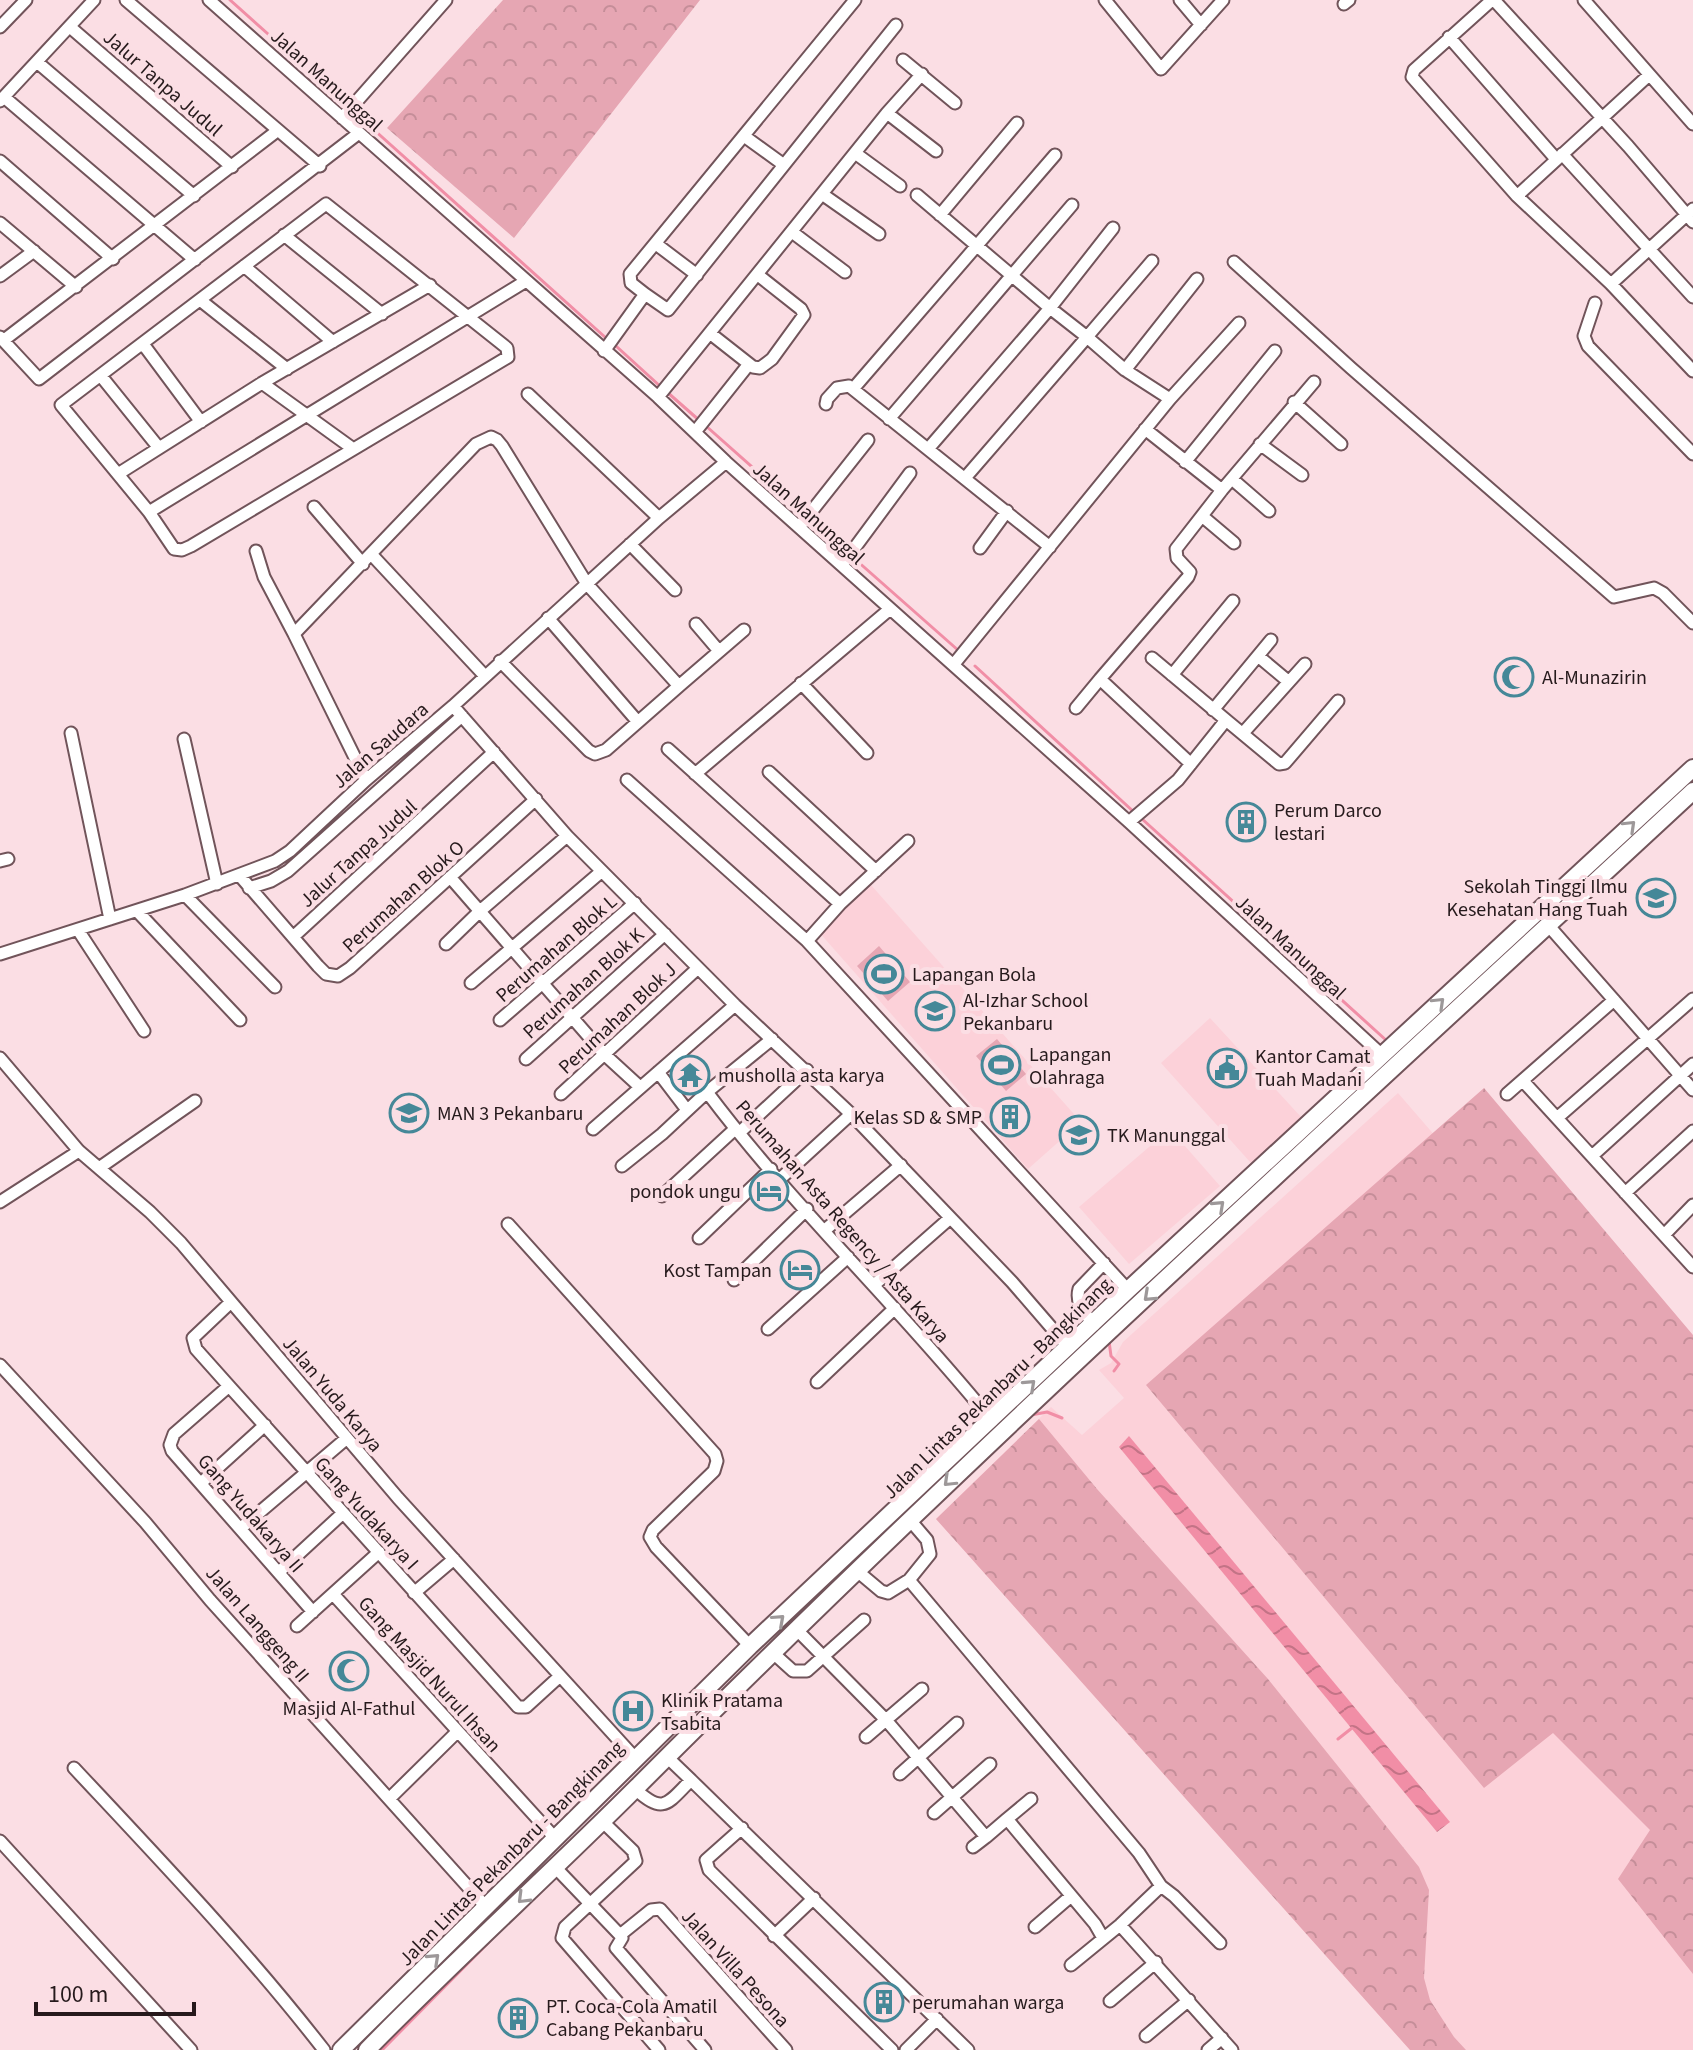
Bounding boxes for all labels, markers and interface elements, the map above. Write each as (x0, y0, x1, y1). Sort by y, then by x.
street label: Jalan Manunggal (264, 23, 389, 139)
street label: Jalur Tanpa Judul (97, 24, 228, 143)
street label: Jalan Manunggal (746, 456, 871, 572)
mosque icon: Al-Munazirin (1493, 656, 1535, 698)
place label: Al-Munazirin (1542, 664, 1647, 692)
street label: Jalan Saudara (327, 696, 435, 795)
street label: Jalur Tanpa Judul (294, 793, 424, 914)
place label: Perum Darco lestari (1274, 797, 1382, 848)
building icon: Perum Darco lestari (1225, 801, 1267, 843)
one-way arrow (1621, 821, 1635, 836)
street label: Perumahan Blok O (336, 834, 471, 959)
place label: Sekolah Tinggi Ilmu Kesehatan Hang Tuah (1447, 873, 1628, 924)
school or university icon: Sekolah Tinggi Ilmu Kesehatan Hang Tuah (1635, 877, 1677, 919)
street label: Perumahan Blok L (490, 888, 624, 1009)
street label: Jalan Manunggal (1229, 889, 1352, 1006)
street label: Perumahan Blok K (517, 921, 651, 1046)
sports icon: Lapangan Bola (863, 953, 905, 995)
street label: Perumahan Blok J (552, 957, 683, 1081)
place label: Lapangan Bola (912, 961, 1036, 989)
place label: Al-Izhar School Pekanbaru (963, 987, 1088, 1038)
school or university icon: Al-Izhar School Pekanbaru (914, 990, 956, 1032)
one-way arrow (1430, 998, 1444, 1012)
place label: Lapangan Olahraga (1029, 1041, 1111, 1092)
place label: Kantor Camat Tuah Madani (1255, 1043, 1371, 1094)
sports icon: Lapangan Olahraga (980, 1044, 1022, 1086)
public building icon: Kantor Camat Tuah Madani (1206, 1047, 1248, 1089)
temple icon: musholla asta karya (669, 1054, 711, 1096)
place label: musholla asta karya (718, 1062, 885, 1090)
school or university icon: MAN 3 Pekanbaru (388, 1092, 430, 1134)
street label: Perumahan Asta Regency / Asta Karya (729, 1094, 956, 1349)
building icon: Kelas SD & SMP (989, 1096, 1031, 1138)
place label: MAN 3 Pekanbaru (437, 1100, 583, 1128)
place label: Kelas SD & SMP (853, 1104, 982, 1132)
school or university icon: TK Manunggal (1058, 1114, 1100, 1156)
place label: TK Manunggal (1107, 1122, 1226, 1150)
hotel icon: pondok ungu (748, 1170, 790, 1212)
place label: pondok ungu (630, 1178, 741, 1206)
one-way arrow (1210, 1201, 1224, 1216)
hotel icon: Kost Tampan (779, 1249, 821, 1291)
place label: Kost Tampan (663, 1257, 772, 1285)
street label: Jalan Lintas Pekanbaru - Bangkinang (877, 1272, 1118, 1506)
one-way arrow (1144, 1287, 1158, 1302)
street label: Jalan Yuda Karya (276, 1331, 389, 1458)
one-way arrow (1021, 1379, 1035, 1394)
street label: Gang Yudakarya II (191, 1448, 310, 1579)
street label: Gang Yudakarya I (308, 1451, 425, 1576)
one-way arrow (943, 1472, 958, 1486)
street label: Jalan Langgeng II (199, 1560, 316, 1689)
street label: Gang Masjid Nurul Ihsan (351, 1590, 507, 1759)
one-way arrow (770, 1614, 784, 1629)
mosque icon: Masjid Al-Fathul (328, 1650, 370, 1692)
place label: Klinik Pratama Tsabita (661, 1687, 783, 1738)
hospital icon: Klinik Pratama Tsabita (612, 1690, 654, 1732)
place label: Masjid Al-Fathul (283, 1695, 415, 1723)
street label: Jalan Lintas Pekanbaru - Bangkinang (393, 1735, 631, 1973)
one-way arrow (518, 1889, 532, 1903)
street label: Jalan Villa Pesona (675, 1903, 796, 2034)
one-way arrow (424, 1954, 439, 1968)
scale bar (36, 1966, 194, 2016)
text: 100 m (48, 1977, 108, 2012)
building icon: perumahan warga (863, 1981, 905, 2023)
place label: perumahan warga (912, 1989, 1064, 2017)
place label: PT. Coca-Cola Amatil Cabang Pekanbaru (546, 1993, 717, 2044)
building icon: PT. Coca-Cola Amatil Cabang Pekanbaru (497, 1997, 539, 2039)

